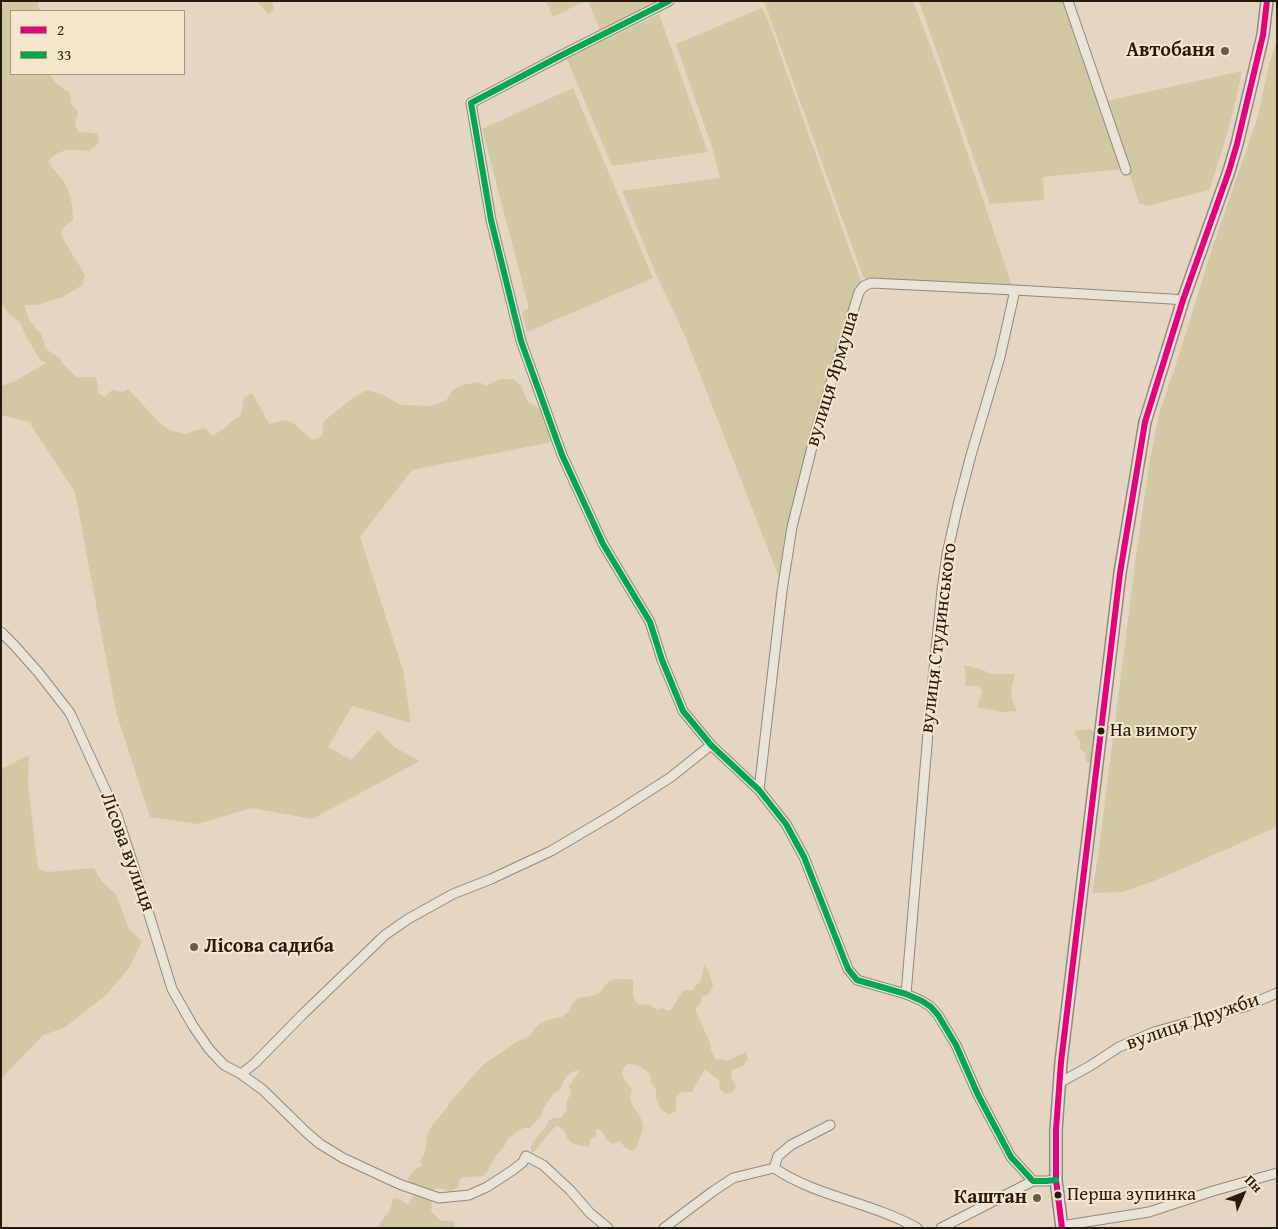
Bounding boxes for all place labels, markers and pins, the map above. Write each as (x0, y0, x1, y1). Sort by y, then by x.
place label: Автобаня (1126, 39, 1215, 63)
marker: Автобаня (1219, 45, 1231, 57)
place label: На вимогу (1110, 720, 1197, 742)
marker: На вимогу (1096, 726, 1106, 736)
place label: Лісова садиба (204, 935, 334, 959)
marker: Лісова садиба (188, 941, 200, 953)
place label: Перша зупинка (1067, 1184, 1196, 1206)
place label: Каштан (954, 1186, 1027, 1210)
marker: Перша зупинка (1053, 1190, 1063, 1200)
marker: Каштан (1031, 1192, 1043, 1204)

